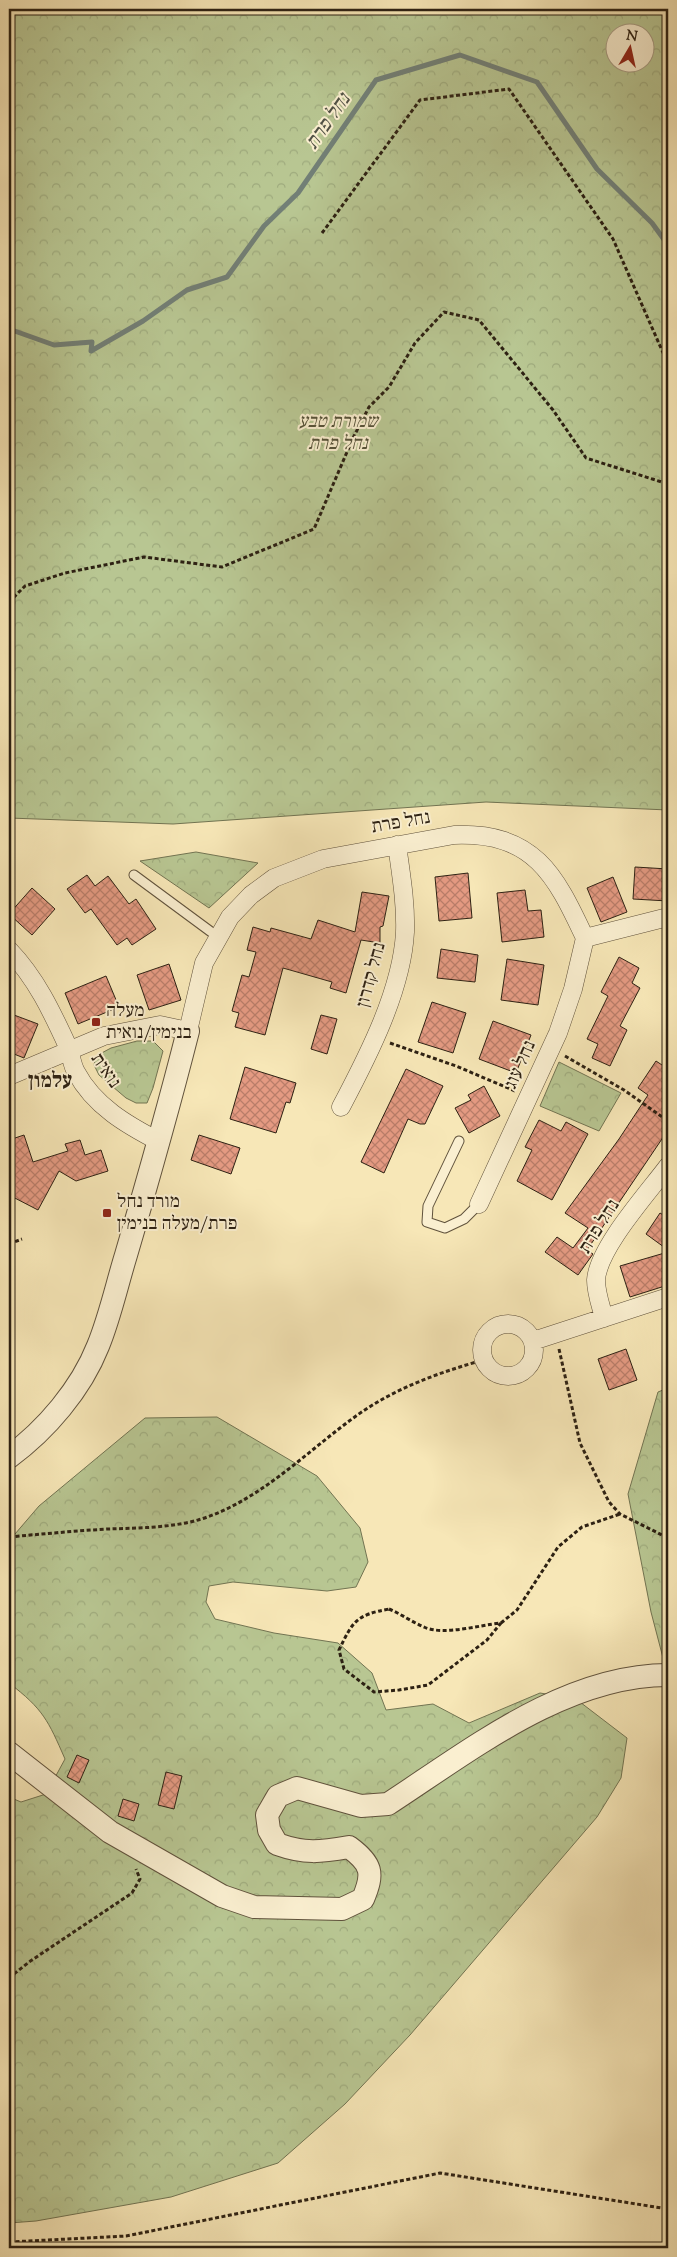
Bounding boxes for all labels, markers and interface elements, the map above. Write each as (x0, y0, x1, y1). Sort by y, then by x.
north arrow (604, 22, 654, 72)
text: N (625, 26, 639, 48)
water label: נחל פרת (299, 87, 360, 156)
park label: שמורת טבע נחל פרת (298, 409, 380, 458)
street label: נחל פרת (369, 805, 433, 841)
street label: נחל קדרון (350, 939, 394, 1011)
place label: מעלה בנימין/נואית (106, 998, 192, 1047)
marker: מעלה בנימין/נואית (90, 1016, 102, 1028)
street label: נחל עוג (498, 1036, 544, 1094)
street label: נואית (83, 1048, 127, 1094)
district label: עלמון (28, 1067, 72, 1097)
place label: מורד נחל פרת/מעלה בנימין (117, 1189, 237, 1238)
street label: נחל פרת (573, 1195, 627, 1259)
marker: מורד נחל פרת/מעלה בנימין (101, 1207, 113, 1219)

